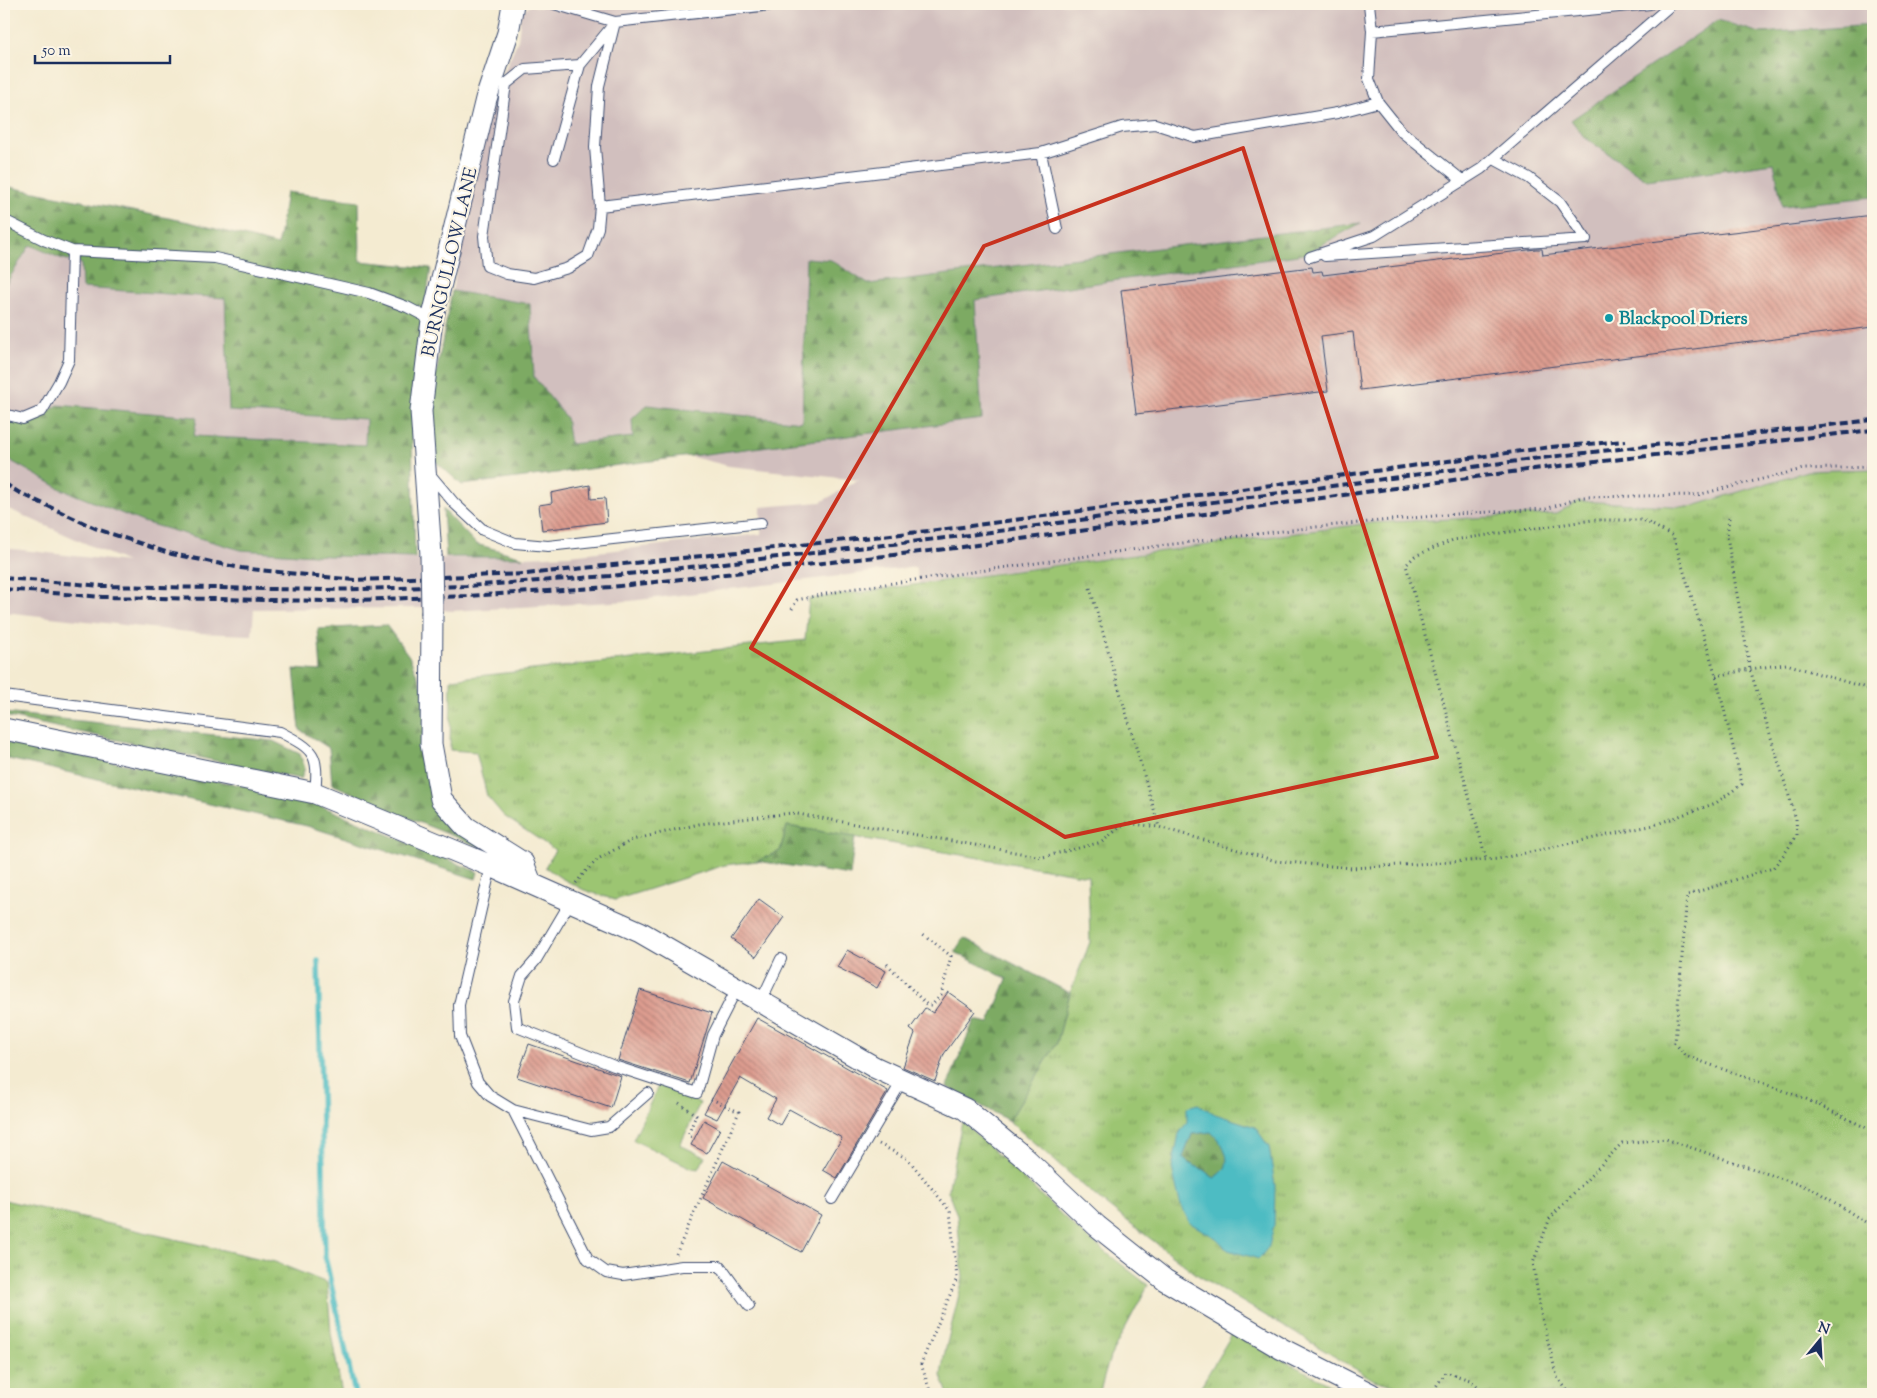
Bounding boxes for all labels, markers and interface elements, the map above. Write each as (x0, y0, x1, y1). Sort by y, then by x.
scale bar (35, 32, 170, 64)
text: 50 m (41, 41, 71, 62)
street label: BURNGULLOW LANE (416, 165, 485, 360)
place label: Blackpool Driers (1619, 307, 1748, 333)
marker: Blackpool Driers (1603, 312, 1615, 324)
north arrow (1794, 1316, 1844, 1366)
text: N (1815, 1318, 1832, 1341)

